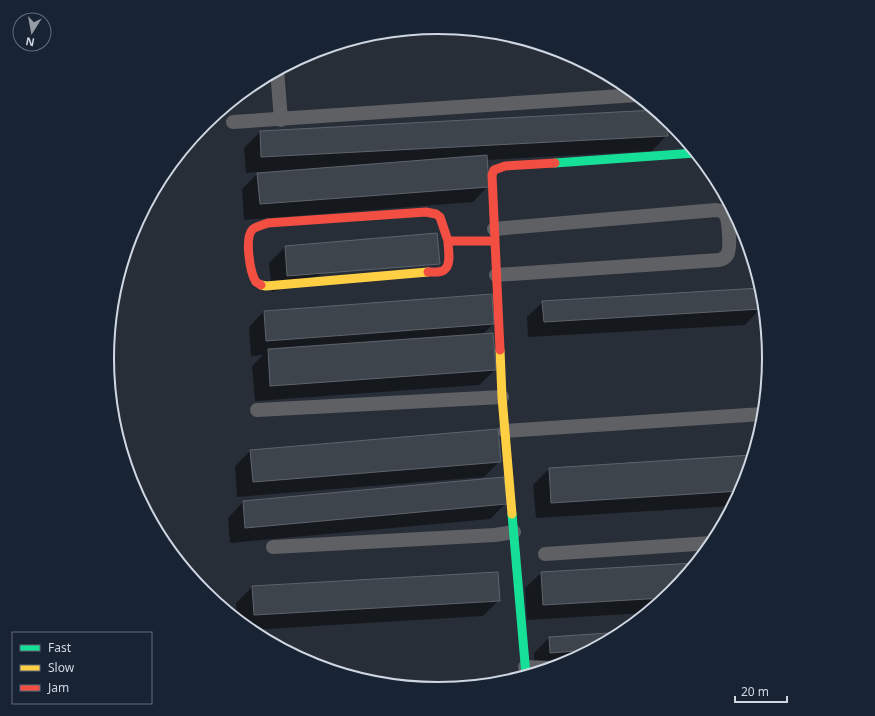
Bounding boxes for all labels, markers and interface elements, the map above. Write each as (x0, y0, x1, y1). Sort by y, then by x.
north arrow (12, 12, 52, 52)
text: N (24, 34, 36, 51)
legend (12, 632, 152, 704)
text: Fast (48, 639, 72, 656)
text: Slow (48, 659, 75, 676)
scale bar (735, 678, 787, 704)
text: Jam (47, 679, 69, 696)
text: 20 m (741, 683, 769, 700)

